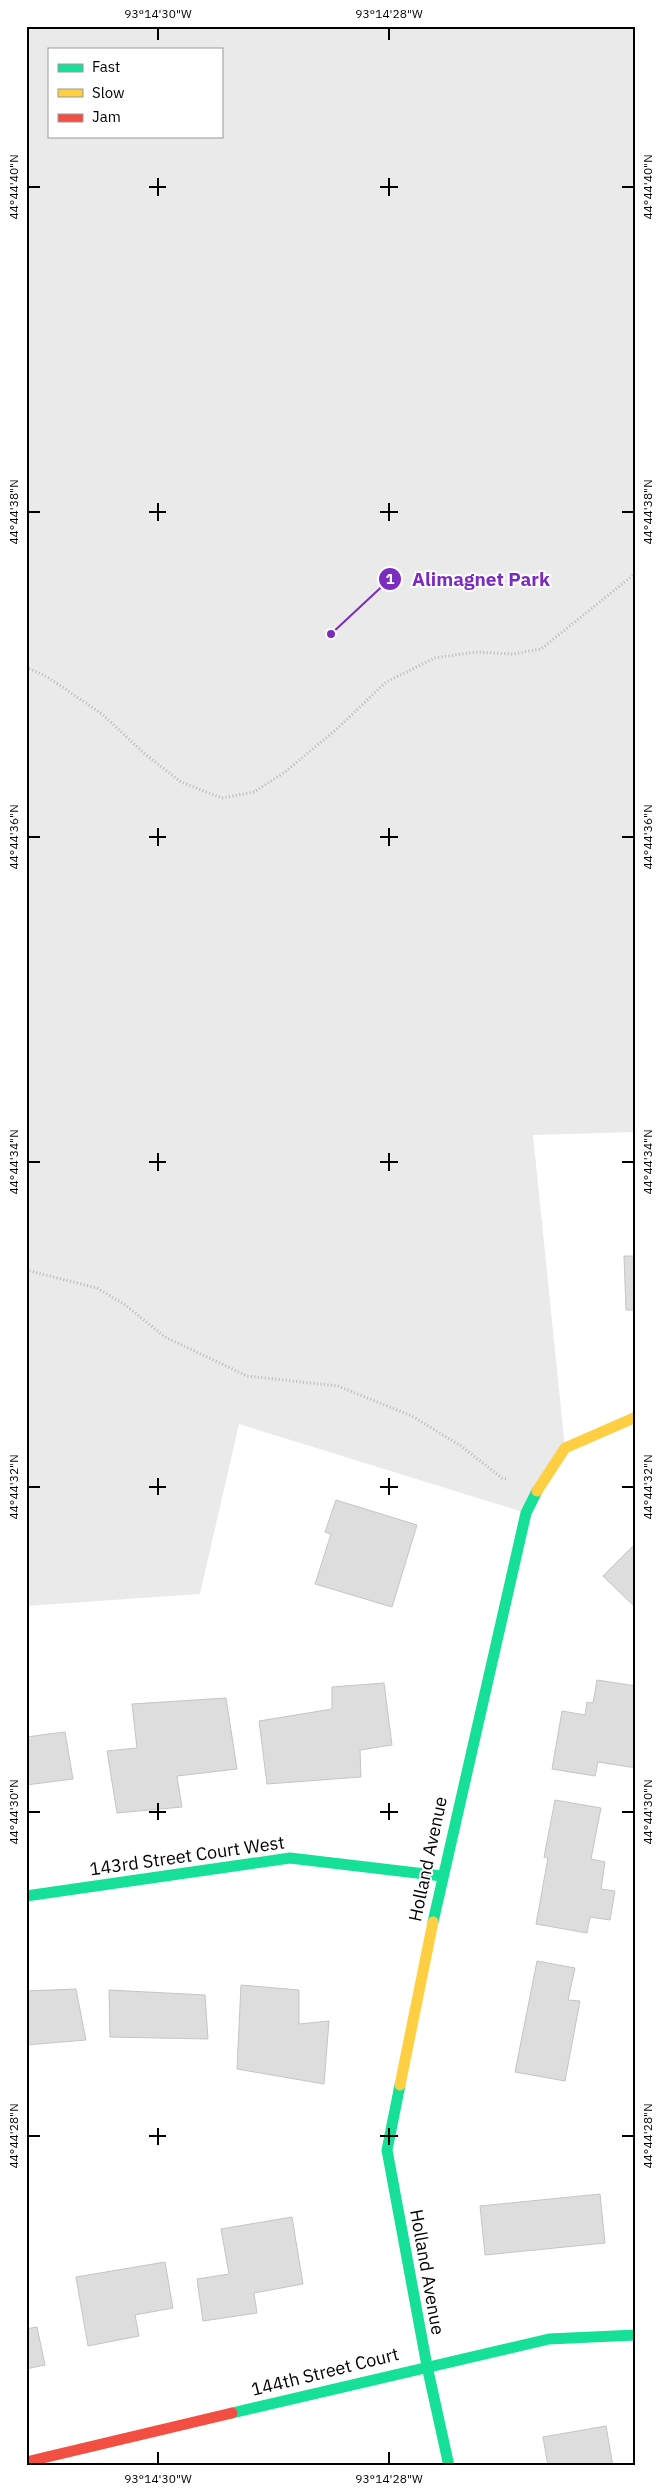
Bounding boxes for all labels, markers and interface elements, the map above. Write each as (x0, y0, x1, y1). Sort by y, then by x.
text: 93°14'30"W (124, 6, 192, 21)
text: 93°14'28"W (355, 6, 423, 21)
legend (48, 48, 222, 138)
text: Fast (92, 57, 120, 76)
text: Slow (92, 83, 125, 102)
text: Jam (92, 107, 121, 126)
text: 44°44'40"N (6, 154, 21, 220)
text: 44°44'40"N (640, 154, 655, 220)
text: 44°44'38"N (6, 479, 21, 545)
text: 44°44'38"N (640, 479, 655, 545)
callout: Alimagnet Park (377, 562, 560, 596)
text: Alimagnet Park (412, 567, 550, 591)
text: 1 (385, 569, 395, 588)
text: 44°44'36"N (6, 804, 21, 870)
text: 44°44'36"N (640, 804, 655, 870)
text: 44°44'34"N (6, 1129, 21, 1195)
text: 44°44'34"N (640, 1129, 655, 1195)
text: 44°44'32"N (6, 1454, 21, 1520)
text: 44°44'32"N (640, 1454, 655, 1520)
text: 44°44'30"N (6, 1779, 21, 1845)
text: 44°44'30"N (640, 1779, 655, 1845)
street label: Holland Avenue (403, 1794, 452, 1923)
street label: 143rd Street Court West (88, 1830, 286, 1881)
text: 44°44'28"N (6, 2103, 21, 2169)
text: 44°44'28"N (640, 2103, 655, 2169)
street label: Holland Avenue (405, 2207, 450, 2337)
street label: 144th Street Court (249, 2342, 401, 2401)
text: 93°14'30"W (124, 2471, 192, 2486)
text: 93°14'28"W (355, 2471, 423, 2486)

